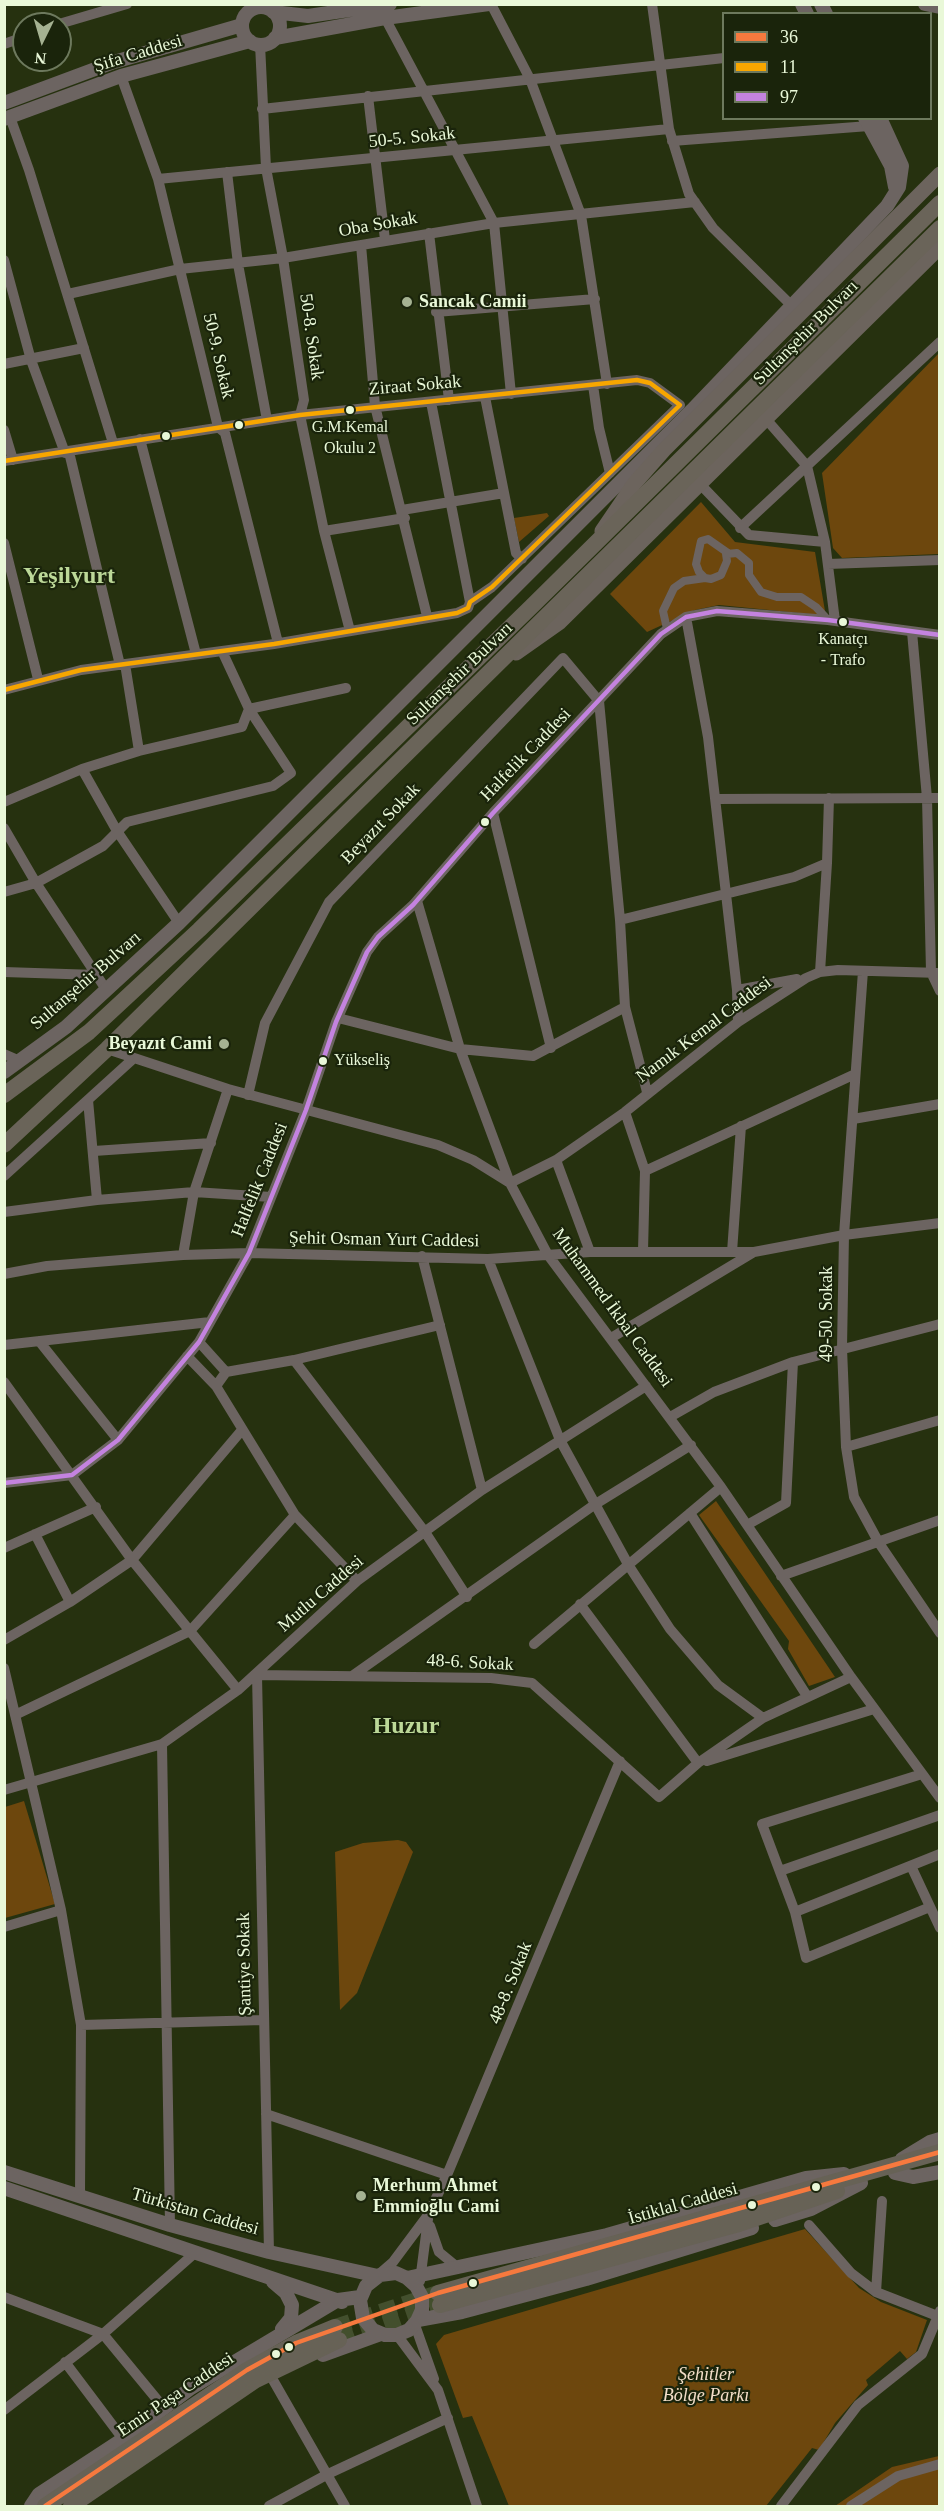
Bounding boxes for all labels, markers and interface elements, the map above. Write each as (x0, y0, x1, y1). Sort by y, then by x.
north arrow (12, 12, 72, 72)
legend (722, 12, 932, 120)
text: 36 (780, 27, 798, 47)
street label: Şifa Caddesi (91, 30, 185, 78)
text: N (34, 49, 47, 67)
text: 11 (780, 57, 797, 77)
text: 97 (780, 87, 798, 107)
street label: 50-5. Sokak (368, 123, 456, 153)
street label: Oba Sokak (337, 207, 419, 243)
street label: Sultanşehir Bulvarı (749, 276, 863, 390)
place label: Sancak Camii (419, 291, 527, 313)
street label: 50-8. Sokak (294, 292, 328, 382)
marker: Sancak Camii (400, 295, 414, 309)
street label: 50-9. Sokak (198, 311, 238, 401)
street label: Ziraat Sokak (368, 371, 462, 401)
marker: G.M.Kemal Okulu 2 (344, 404, 356, 416)
place label: G.M.Kemal Okulu 2 (312, 418, 388, 456)
unlabelled marker (233, 419, 245, 431)
unlabelled marker (160, 430, 172, 442)
district label: Yeşilyurt (23, 563, 115, 591)
marker: Kanatçı - Trafo (837, 616, 849, 628)
street label: Sultanşehir Bulvarı (402, 618, 518, 730)
place label: Kanatçı - Trafo (818, 630, 868, 668)
street label: Halfelik Caddesi (476, 704, 576, 806)
street label: Beyazıt Sokak (337, 779, 425, 869)
unlabelled marker (479, 816, 491, 828)
street label: Sultanşehir Bulvarı (26, 927, 146, 1035)
street label: Namık Kemal Caddesi (632, 972, 776, 1088)
place label: Beyazıt Cami (109, 1033, 212, 1055)
marker: Beyazıt Cami (217, 1037, 231, 1051)
place label: Yükseliş (334, 1051, 390, 1071)
marker: Yükseliş (317, 1055, 329, 1067)
street label: Halfelik Caddesi (227, 1120, 293, 1240)
street label: Muhammed İkbal Caddesi (547, 1224, 677, 1392)
street label: Şehit Osman Yurt Caddesi (289, 1228, 479, 1252)
street label: 49-50. Sokak (816, 1266, 838, 1362)
street label: Mutlu Caddesi (274, 1551, 368, 1637)
street label: 48-6. Sokak (426, 1650, 514, 1676)
district label: Huzur (373, 1713, 439, 1741)
street label: Şantiye Sokak (233, 1912, 257, 2016)
street label: 48-8. Sokak (485, 1939, 537, 2027)
place label: Merhum Ahmet Emmioğlu Cami (373, 2175, 500, 2218)
street label: İstiklal Caddesi (626, 2178, 740, 2230)
unlabelled marker (810, 2181, 822, 2193)
street label: Türkistan Caddesi (129, 2183, 261, 2241)
marker: Merhum Ahmet Emmioğlu Cami (354, 2189, 368, 2203)
unlabelled marker (746, 2199, 758, 2211)
unlabelled marker (467, 2277, 479, 2289)
unlabelled marker (283, 2341, 295, 2353)
street label: Emir Paşa Caddesi (114, 2348, 238, 2442)
unlabelled marker (270, 2348, 282, 2360)
park label: Şehitler Bölge Parkı (663, 2364, 749, 2406)

